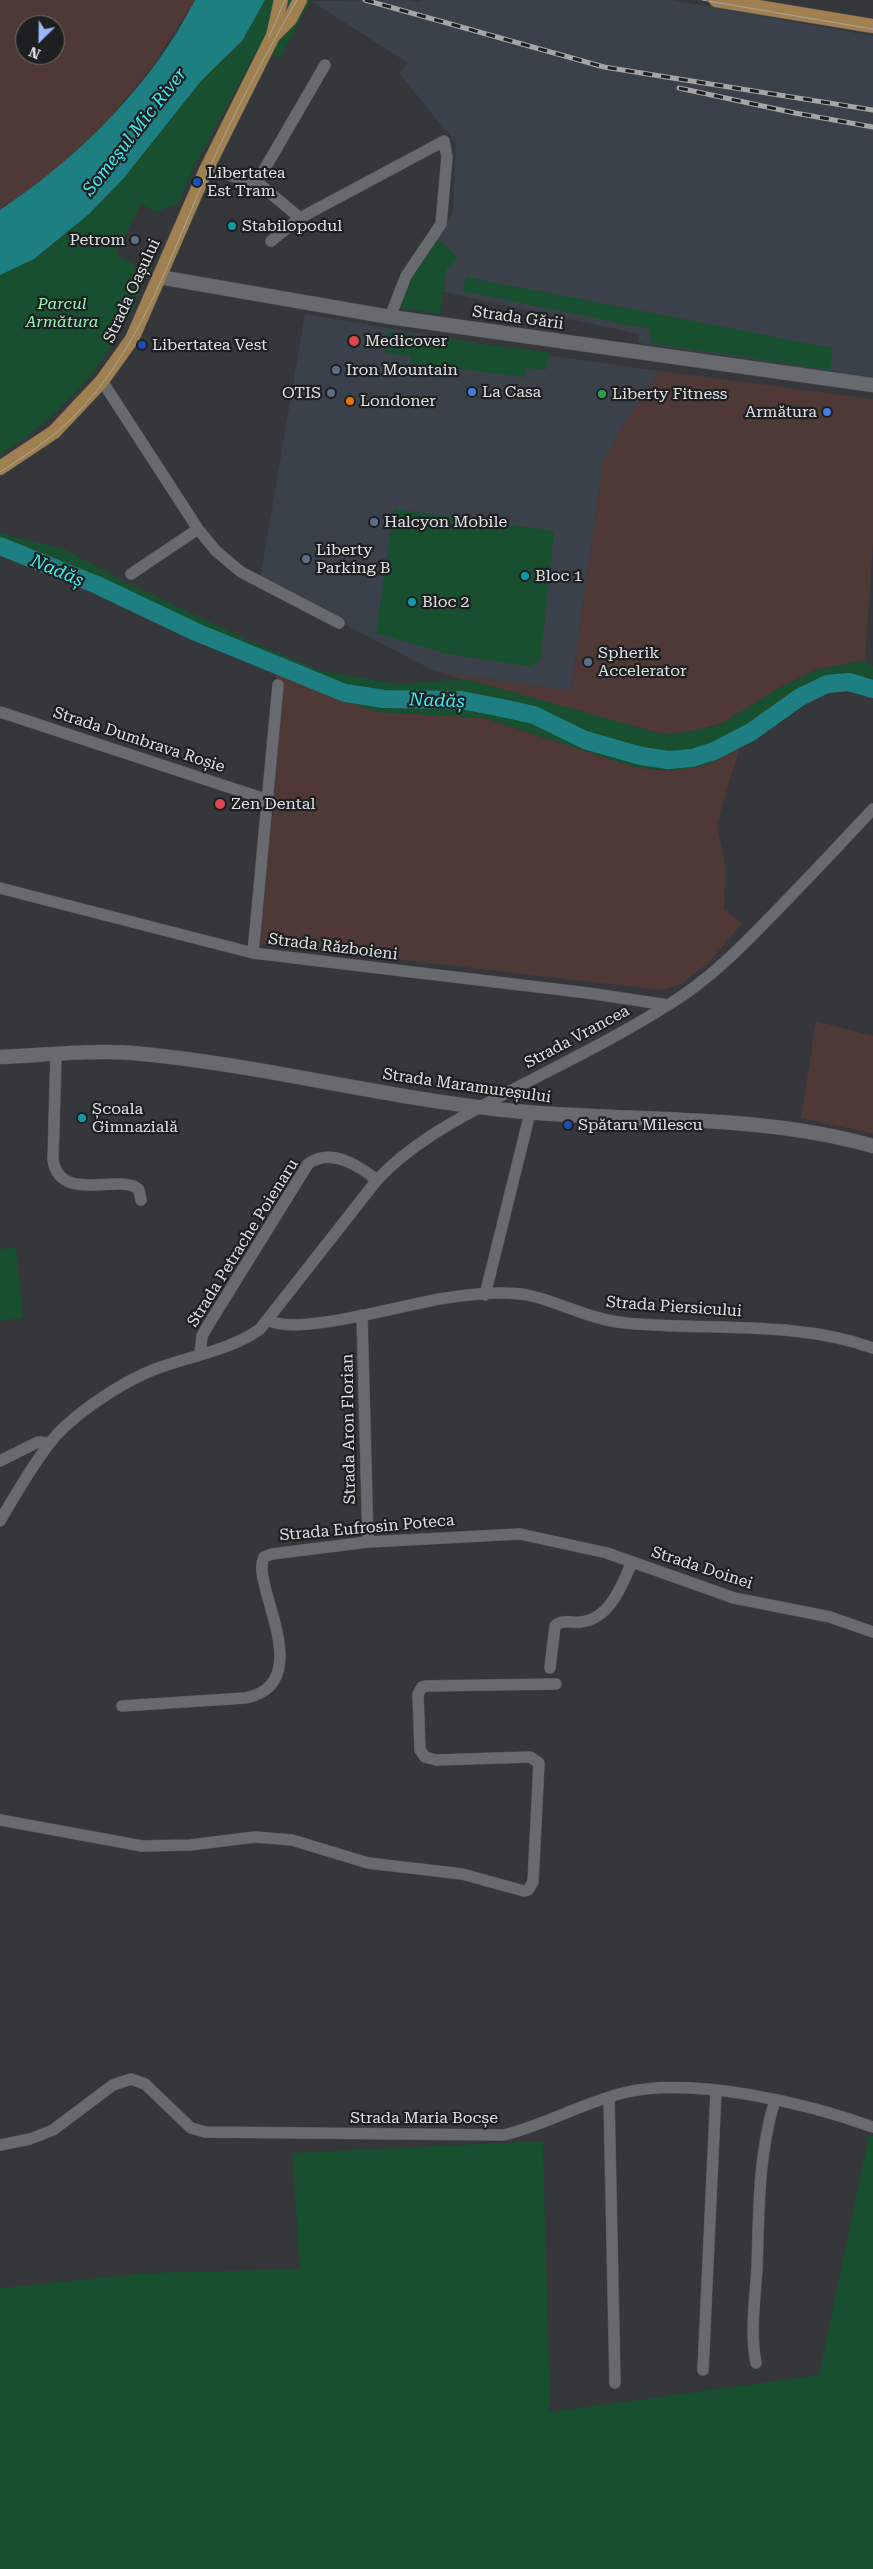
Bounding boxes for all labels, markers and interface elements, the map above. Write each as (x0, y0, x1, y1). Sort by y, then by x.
north arrow (15, 15, 65, 65)
text: N (26, 43, 43, 62)
water label: Someşul Mic River (78, 64, 192, 200)
place label: Libertatea Est Tram (207, 163, 286, 201)
marker: Libertatea Est Tram (191, 176, 203, 188)
place label: Stabilopodul (242, 216, 342, 236)
marker: Stabilopodul (226, 220, 238, 232)
place label: Petrom (69, 230, 125, 250)
marker: Petrom (129, 234, 141, 246)
street label: Strada Oașului (99, 236, 165, 346)
park label: Parcul Armătura (26, 294, 98, 332)
street label: Strada Gării (471, 302, 565, 334)
place label: Medicover (365, 331, 447, 351)
marker: Medicover (347, 334, 361, 348)
place label: Libertatea Vest (152, 335, 267, 355)
marker: Libertatea Vest (136, 339, 148, 351)
place label: Iron Mountain (346, 360, 458, 380)
marker: Iron Mountain (330, 364, 342, 376)
place label: La Casa (482, 382, 541, 402)
place label: OTIS (282, 383, 321, 403)
place label: Liberty Fitness (612, 384, 727, 404)
marker: La Casa (466, 386, 478, 398)
marker: OTIS (325, 387, 337, 399)
marker: Liberty Fitness (596, 388, 608, 400)
place label: Londoner (360, 391, 436, 411)
marker: Londoner (344, 395, 356, 407)
place label: Armătura (745, 402, 817, 422)
marker: Armătura (821, 406, 833, 418)
place label: Halcyon Mobile (384, 512, 507, 532)
marker: Halcyon Mobile (368, 516, 380, 528)
place label: Liberty Parking B (316, 540, 391, 578)
water label: Nadăș (27, 550, 87, 592)
marker: Liberty Parking B (300, 553, 312, 565)
place label: Bloc 1 (535, 566, 582, 586)
marker: Bloc 1 (519, 570, 531, 582)
place label: Bloc 2 (422, 592, 469, 612)
marker: Bloc 2 (406, 596, 418, 608)
place label: Spherik Accelerator (598, 643, 687, 681)
marker: Spherik Accelerator (582, 656, 594, 668)
water label: Nadăș (409, 689, 465, 713)
street label: Strada Dumbrava Roșie (51, 703, 227, 777)
place label: Zen Dental (231, 794, 315, 814)
marker: Zen Dental (213, 797, 227, 811)
street label: Strada Războieni (267, 930, 399, 964)
street label: Strada Vrancea (521, 1001, 633, 1073)
street label: Strada Maramureșului (382, 1065, 552, 1107)
place label: Școala Gimnazială (92, 1099, 178, 1137)
marker: Școala Gimnazială (76, 1112, 88, 1124)
place label: Spătaru Milescu (578, 1115, 702, 1135)
marker: Spătaru Milescu (562, 1119, 574, 1131)
street label: Strada Petrache Poienaru (183, 1155, 303, 1331)
street label: Strada Piersicului (605, 1293, 743, 1321)
street label: Strada Aron Florian (338, 1354, 360, 1504)
street label: Strada Eufrosin Poteca (279, 1511, 455, 1545)
street label: Strada Doinei (649, 1543, 755, 1593)
street label: Strada Maria Bocșe (350, 2108, 498, 2128)

